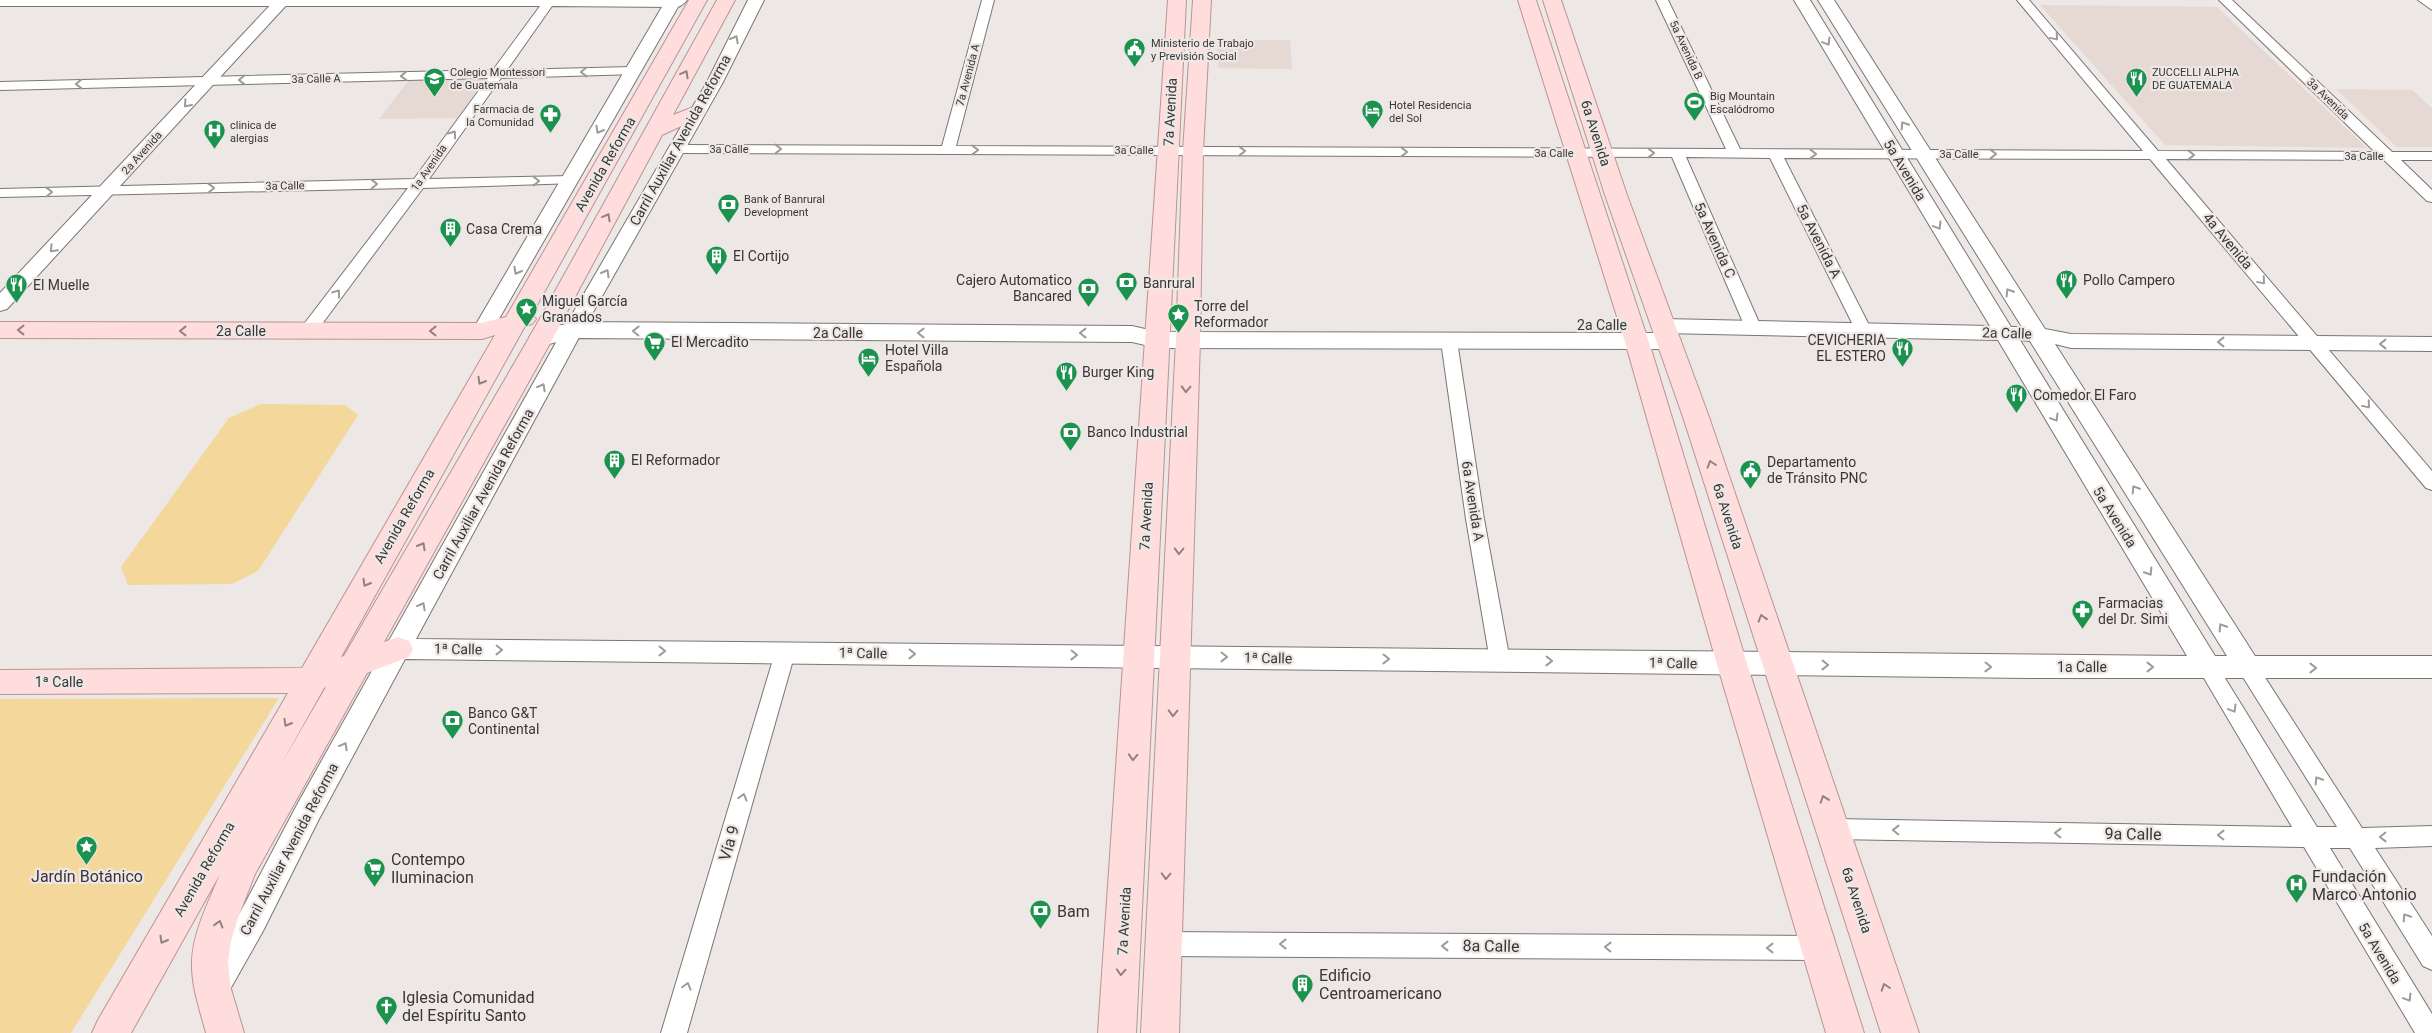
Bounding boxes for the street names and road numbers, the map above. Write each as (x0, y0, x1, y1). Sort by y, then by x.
street label: 5a Avenida B (1667, 19, 1705, 82)
street label: 7a Avenida A (953, 42, 983, 107)
street label: Carril Auxiliar Avenida Reforma (626, 52, 734, 228)
street label: 3a Calle A (291, 72, 341, 86)
street label: 3a Avenida (2304, 76, 2352, 122)
street label: 7a Avenida (1160, 77, 1180, 147)
street label: 6a Avenida (1578, 98, 1614, 168)
street label: Avenida Reforma (571, 114, 639, 214)
street label: 2a Avenida (119, 129, 165, 177)
street label: 5a Avenida (1880, 137, 1930, 203)
street label: 1a Avenida (408, 142, 450, 194)
street label: 3a Calle (709, 143, 749, 156)
street label: 3a Calle (1114, 144, 1154, 157)
street label: 3a Calle (1534, 147, 1574, 160)
street label: 3a Calle (1939, 148, 1979, 161)
street label: 3a Calle (2344, 150, 2384, 163)
street label: 3a Calle (265, 179, 305, 193)
street label: 5a Avenida C (1691, 200, 1739, 280)
street label: 5a Avenida A (1793, 201, 1845, 281)
street label: 4a Avenida (2200, 210, 2256, 272)
street label: 2a Calle (1577, 317, 1627, 333)
street label: 2a Calle (216, 323, 266, 339)
street label: 2a Calle (1982, 324, 2032, 342)
street label: 2a Calle (813, 325, 863, 341)
street label: Carril Auxiliar Avenida Reforma (429, 406, 537, 582)
street label: 6a Avenida A (1459, 460, 1487, 542)
street label: Avenida Reforma (370, 466, 438, 566)
street label: 7a Avenida (1136, 481, 1156, 551)
street label: 6a Avenida (1710, 481, 1746, 551)
street label: 5a Avenida (2090, 484, 2140, 550)
street label: 1ª Calle (434, 641, 482, 657)
street label: 1ª Calle (839, 645, 887, 661)
street label: 1ª Calle (1244, 650, 1292, 666)
street label: 1ª Calle (1649, 655, 1697, 671)
street label: 1a Calle (2057, 659, 2107, 675)
street label: 1ª Calle (35, 674, 83, 690)
street label: Carril Auxiliar Avenida Reforma (237, 760, 341, 938)
street label: Avenida Reforma (170, 819, 238, 919)
street label: Vía 9 (715, 823, 743, 863)
street label: 9a Calle (2104, 824, 2162, 844)
street label: 6a Avenida (1839, 865, 1875, 935)
street label: 7a Avenida (1114, 886, 1134, 956)
street label: 5a Avenida (2355, 920, 2405, 986)
street label: 8a Calle (1462, 936, 1520, 956)

